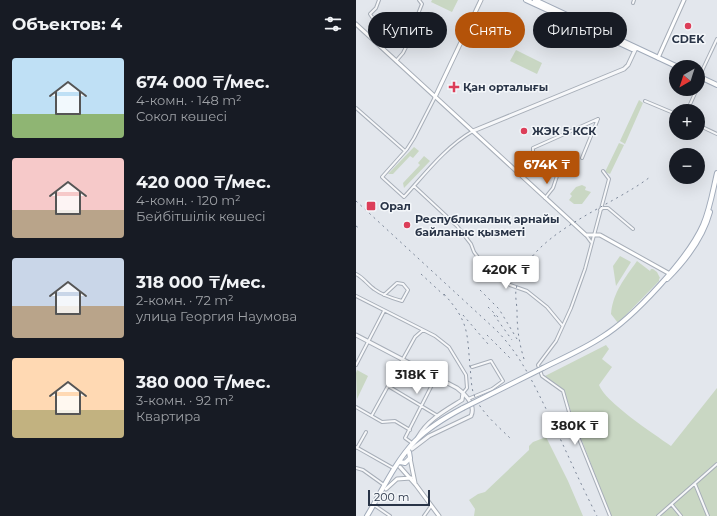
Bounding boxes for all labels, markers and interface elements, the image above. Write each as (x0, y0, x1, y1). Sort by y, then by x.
chip: Купить (368, 12, 447, 48)
chip: Снять (455, 12, 525, 48)
chip: Фильтры (533, 12, 627, 48)
icon: filters (322, 13, 344, 35)
text: Объектов: 4 (12, 14, 122, 34)
marker: CDEK (683, 21, 693, 31)
place label: CDEK (672, 32, 705, 46)
north arrow (669, 60, 705, 96)
map controls (669, 60, 705, 184)
text: 674 000 ₸/мес. (136, 72, 269, 92)
icon: home (44, 74, 92, 122)
place label: Қан орталығы (463, 80, 548, 94)
marker: Қан орталығы (448, 81, 460, 93)
text: 4-комн. · 148 m² (136, 92, 242, 108)
button: + (669, 104, 705, 140)
text: Сокол көшесі (136, 108, 227, 124)
place label: ЖЭК 5 КСК (532, 124, 596, 138)
marker: ЖЭК 5 КСК (519, 126, 529, 136)
button: − (669, 148, 705, 184)
pin: 674K ₸ (514, 151, 580, 185)
text: 674K ₸ (523, 156, 571, 172)
text: 420 000 ₸/мес. (136, 172, 271, 192)
icon: home (44, 174, 92, 222)
text: 4-комн. · 120 m² (136, 192, 241, 208)
place label: Орал (380, 199, 411, 213)
marker: Орал (365, 200, 377, 212)
text: Бейбітшілік көшесі (136, 208, 266, 224)
place label: Республикалық арнайы байланыс қызметі (415, 212, 560, 239)
marker: Республикалық арнайы байланыс қызметі (402, 220, 412, 230)
pin: 420K ₸ (473, 256, 539, 290)
text: 420K ₸ (482, 261, 530, 277)
text: 318 000 ₸/мес. (136, 272, 265, 292)
icon: home (44, 274, 92, 322)
text: 2-комн. · 72 m² (136, 292, 234, 308)
text: улица Георгия Наумова (136, 308, 297, 324)
pin: 318K ₸ (384, 361, 450, 395)
text: 318K ₸ (395, 366, 439, 382)
text: 380 000 ₸/мес. (136, 372, 270, 392)
icon: home (44, 374, 92, 422)
text: 3-комн. · 92 m² (136, 392, 234, 408)
text: Квартира (136, 408, 201, 424)
pin: 380K ₸ (542, 412, 608, 446)
text: 380K ₸ (551, 417, 599, 433)
scale bar (368, 488, 430, 507)
text: 200 m (374, 490, 409, 504)

